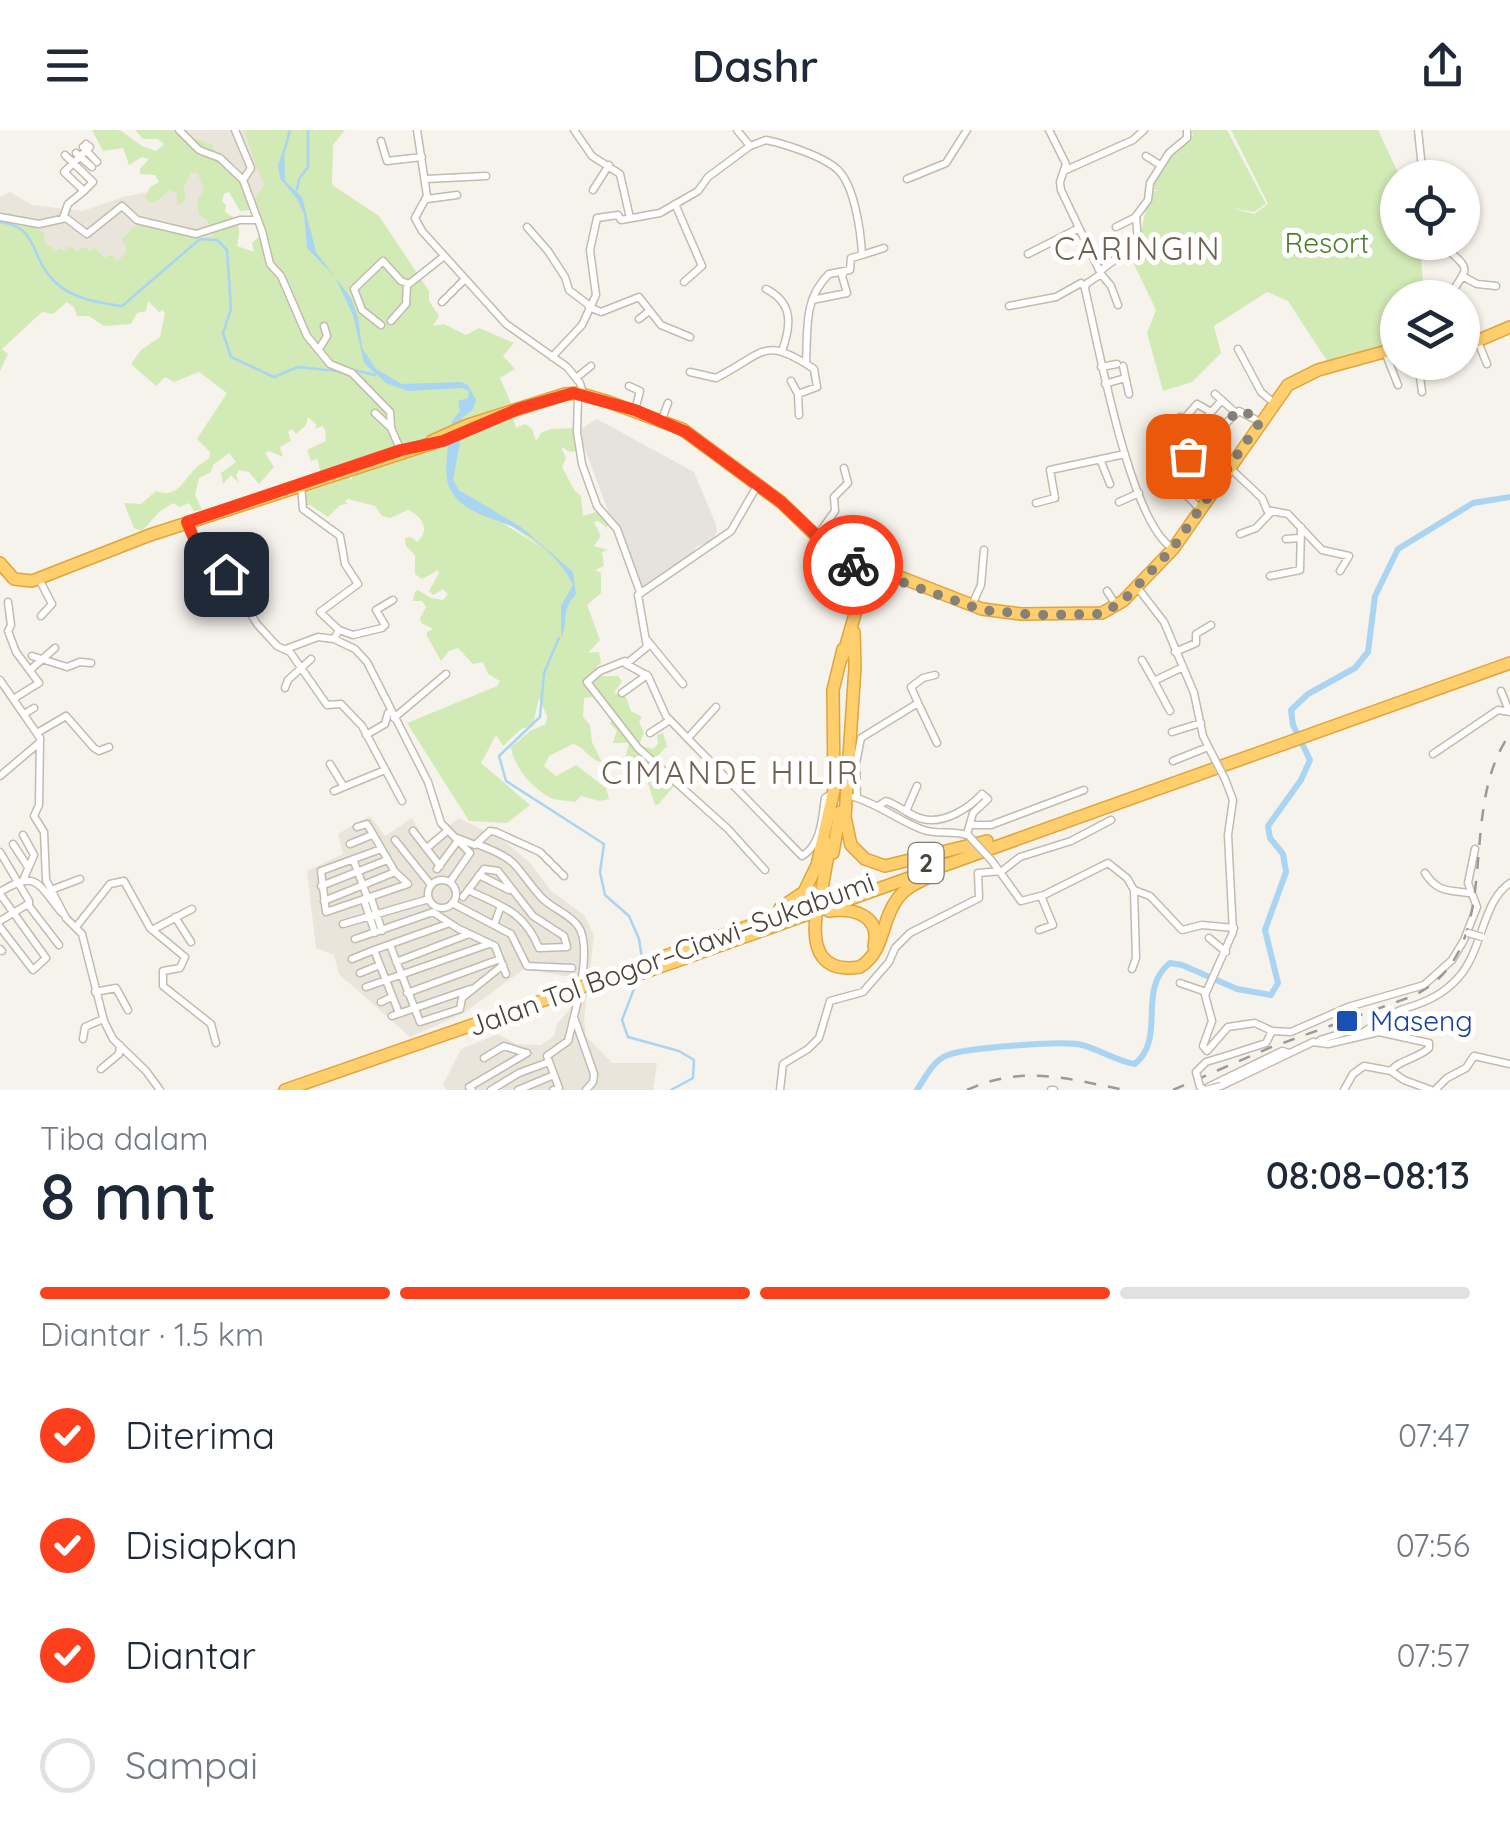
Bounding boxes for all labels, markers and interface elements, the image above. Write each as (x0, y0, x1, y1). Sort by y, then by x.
text: Dashr (692, 37, 818, 93)
icon: menu (40, 38, 95, 93)
icon: share (1415, 38, 1470, 93)
map controls (1380, 160, 1480, 380)
button: locate (1380, 160, 1480, 260)
park label: Resort (1285, 225, 1369, 260)
district label: CARINGIN (1054, 228, 1222, 268)
button: layers (1380, 280, 1480, 380)
pin (1146, 414, 1231, 499)
icon: bag (1161, 429, 1216, 484)
courier (803, 515, 903, 615)
pin (184, 532, 269, 617)
icon: bike (826, 538, 881, 593)
icon: home (199, 547, 254, 602)
district label: CIMANDE HILIR (601, 752, 861, 792)
road number: 2 (908, 843, 944, 883)
street label: Jalan Tol Bogor–Ciawi–Sukabumi (463, 864, 878, 1043)
place label: Maseng (1370, 1003, 1473, 1038)
marker: Maseng (1334, 1008, 1360, 1034)
text: Tiba dalam (40, 1118, 208, 1158)
text: 08:08–08:13 (1266, 1151, 1470, 1199)
text: 8 mnt (40, 1155, 217, 1236)
text: Diantar · 1.5 km (40, 1314, 264, 1354)
icon: check (40, 1408, 95, 1463)
text: Diterima (125, 1411, 275, 1459)
text: 07:47 (1398, 1415, 1470, 1455)
icon: check (40, 1518, 95, 1573)
text: Disiapkan (125, 1521, 298, 1569)
text: 07:56 (1396, 1525, 1470, 1565)
icon: check (40, 1628, 95, 1683)
text: Diantar (125, 1631, 256, 1679)
text: 07:57 (1396, 1635, 1470, 1675)
text: Sampai (125, 1741, 258, 1789)

